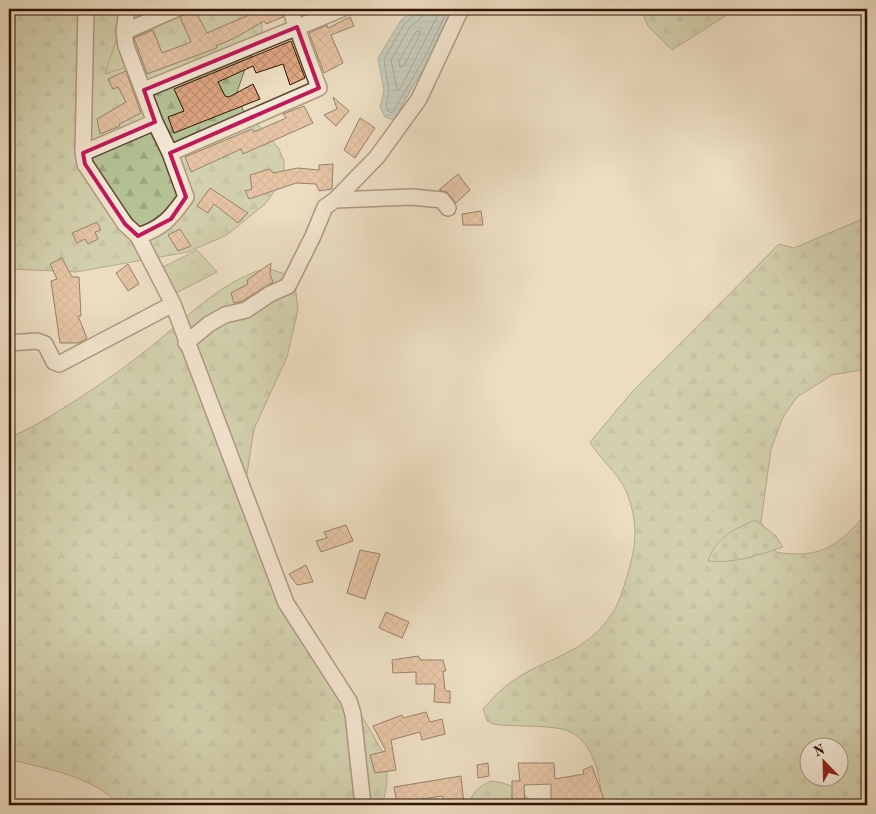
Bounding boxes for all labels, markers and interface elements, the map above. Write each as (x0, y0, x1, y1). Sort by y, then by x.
north arrow (798, 736, 848, 786)
text: N (812, 742, 827, 759)

